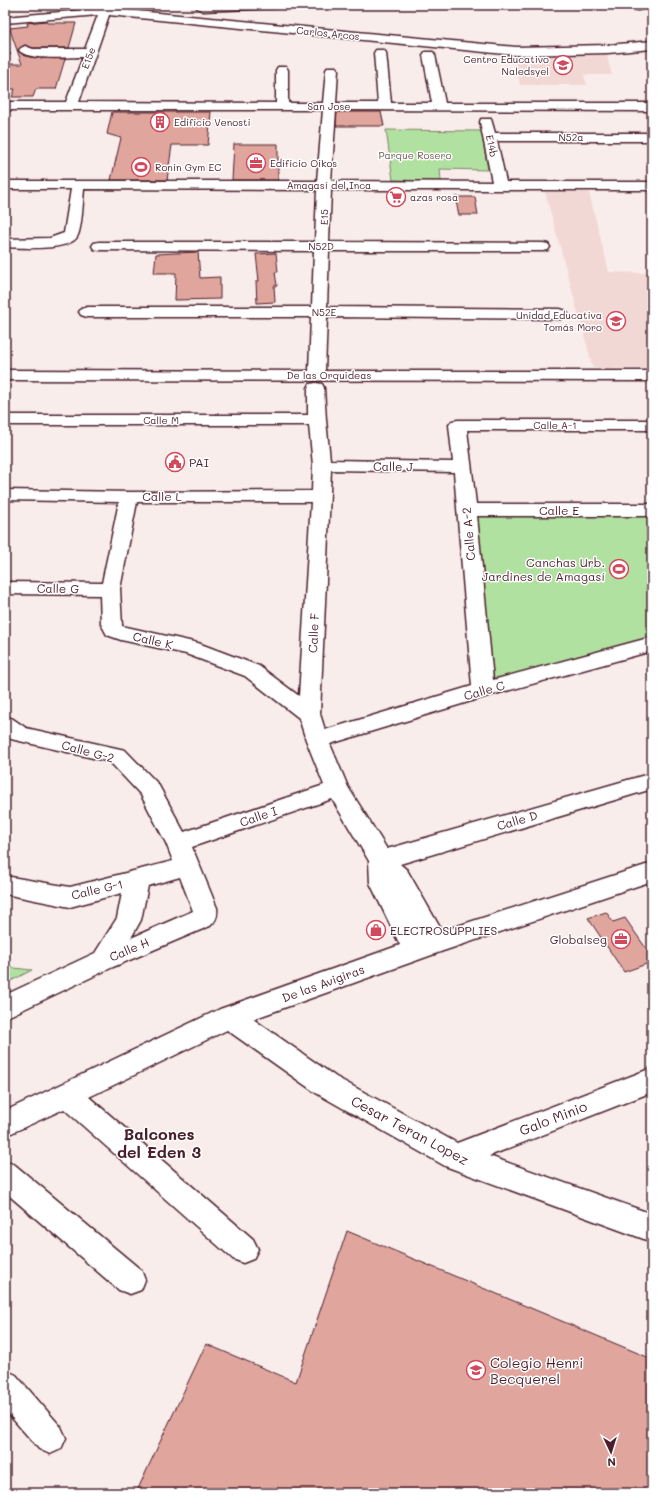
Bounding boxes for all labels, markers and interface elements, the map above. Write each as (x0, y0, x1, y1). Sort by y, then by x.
street label: Carlos Arcos (296, 23, 360, 43)
street label: E15e (78, 45, 98, 71)
place label: Centro Educativo Naledsyel (463, 52, 549, 78)
school or university icon: Centro Educativo Naledsyel (552, 54, 574, 76)
street label: San Jose (307, 99, 351, 113)
building icon: Edificio Venosti (149, 111, 171, 133)
place label: Edificio Venosti (174, 115, 251, 129)
street label: N52a (558, 130, 584, 144)
street label: E14b (483, 134, 501, 158)
park label: Parque Rosero (379, 148, 452, 162)
office icon: Edificio Oikos (245, 152, 267, 174)
sports icon: Ronin Gym EC (130, 156, 152, 178)
place label: Edificio Oikos (270, 156, 337, 170)
place label: Ronin Gym EC (155, 160, 221, 174)
street label: Amagasí del Inca (287, 178, 371, 192)
supermarket icon: azas rosa (385, 186, 407, 208)
place label: azas rosa (410, 190, 458, 204)
street label: E15 (317, 209, 331, 225)
street label: N52D (308, 239, 334, 253)
street label: N52E (312, 305, 337, 319)
place label: Unidad Educativa Tomás Moro (516, 308, 602, 334)
school or university icon: Unidad Educativa Tomás Moro (605, 310, 627, 332)
street label: De las Orquideas (287, 368, 371, 382)
street label: Calle M (143, 413, 179, 427)
street label: Calle A-1 (533, 418, 577, 432)
public building icon: PAI (164, 451, 186, 473)
place label: PAI (189, 454, 209, 470)
street label: Calle J (373, 458, 414, 474)
street label: Calle L (142, 488, 183, 504)
street label: Calle E (539, 502, 579, 518)
street label: Calle A-2 (458, 507, 478, 561)
place label: Canchas Urb. Jardines de Amagasí (482, 554, 605, 584)
sports icon: Canchas Urb. Jardines de Amagasí (608, 558, 630, 580)
street label: Calle G (37, 580, 79, 596)
street label: Calle F (304, 612, 322, 653)
street label: Calle K (131, 628, 175, 653)
street label: Calle C (462, 676, 507, 703)
street label: Calle G-2 (60, 736, 116, 766)
street label: Calle I (237, 802, 279, 830)
street label: Calle D (495, 807, 539, 833)
street label: Calle G-1 (70, 875, 124, 903)
shop icon: ELECTROSUPPLIES (365, 919, 387, 941)
place label: ELECTROSUPPLIES (390, 922, 497, 938)
office icon: Globalseg (610, 928, 632, 950)
place label: Globalseg (550, 931, 607, 947)
street label: Calle H (107, 933, 151, 965)
street label: De las Avigiras (279, 961, 367, 1005)
street label: Cesar Teran Lopez (348, 1091, 472, 1169)
street label: Galo Minio (516, 1096, 590, 1140)
district label: Balcones del Eden 3 (117, 1123, 201, 1162)
place label: Colegio Henri Becquerel (490, 1353, 583, 1388)
school or university icon: Colegio Henri Becquerel (465, 1359, 487, 1381)
north arrow (591, 1432, 631, 1472)
text: N (607, 1455, 616, 1470)

